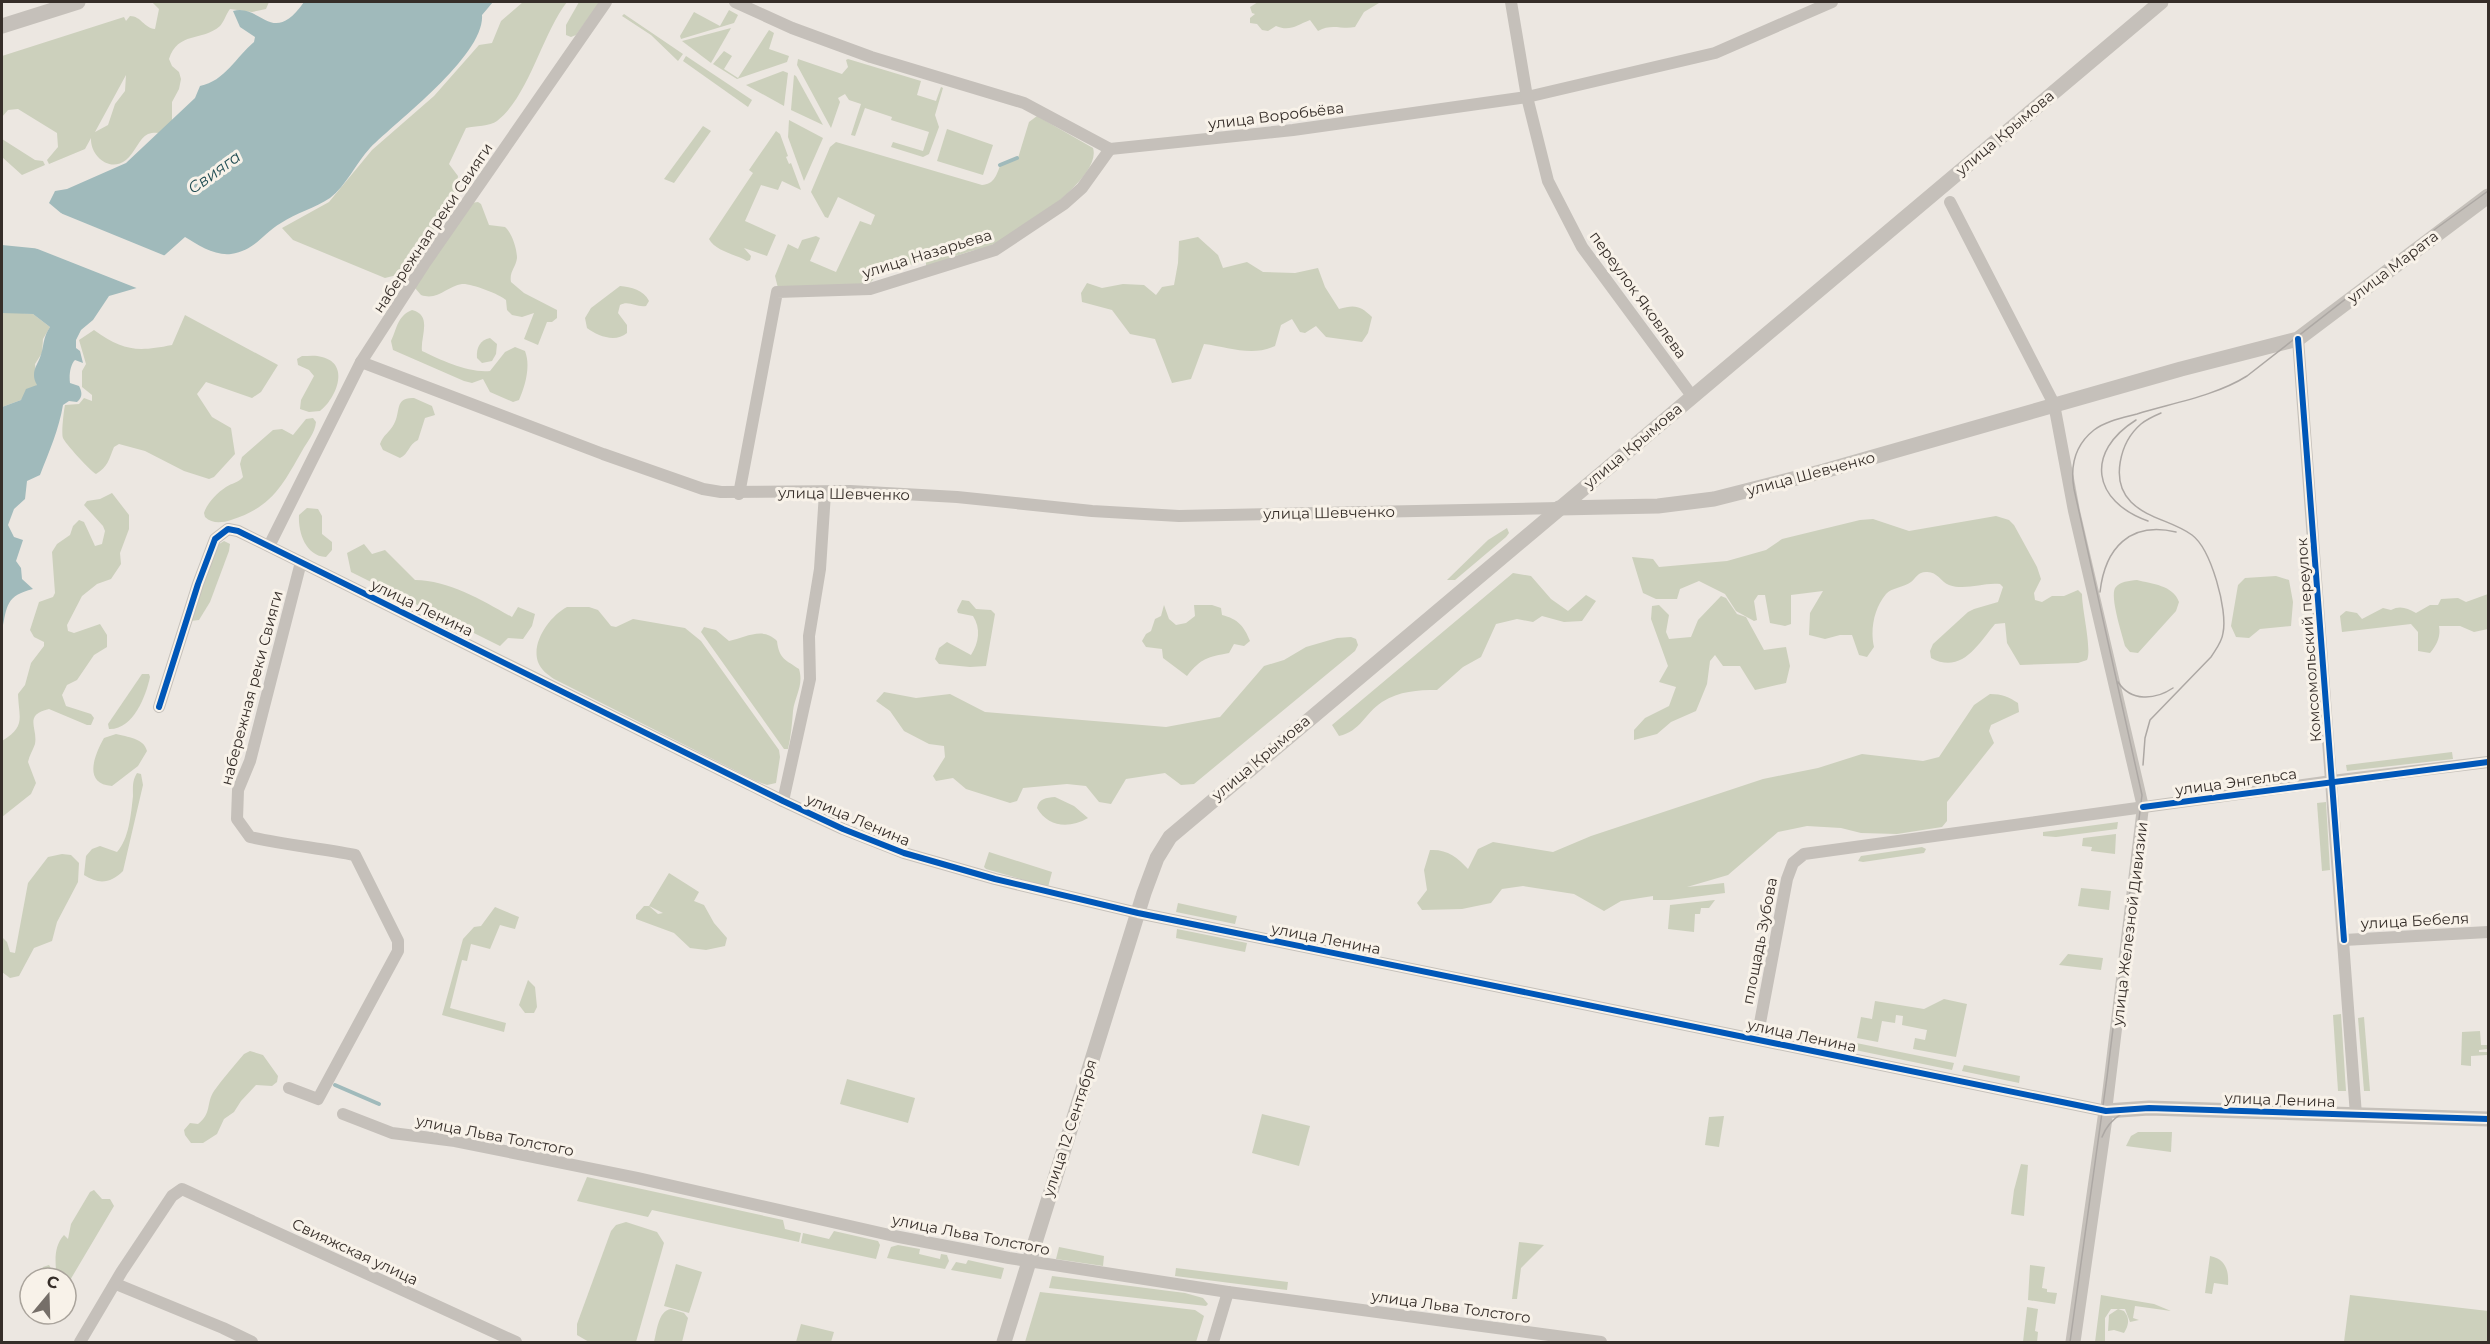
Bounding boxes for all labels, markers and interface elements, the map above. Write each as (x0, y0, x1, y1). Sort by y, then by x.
street label: улица Крымова (1951, 86, 2058, 180)
street label: улица Воробьёва (1206, 98, 1345, 133)
street label: набережная реки Свияги (369, 139, 497, 316)
water label: Свияга (184, 147, 244, 198)
street label: улица Назарьева (859, 225, 994, 283)
street label: улица Марата (2343, 226, 2442, 308)
street label: переулок Яковлева (1586, 227, 1691, 362)
street label: улица Крымова (1579, 399, 1686, 493)
street label: улица Шевченко (1744, 447, 1877, 500)
street label: улица Шевченко (777, 483, 910, 504)
street label: улица Шевченко (1262, 502, 1395, 523)
street label: Комсомольский переулок (2292, 537, 2325, 743)
street label: улица Ленина (367, 574, 476, 640)
street label: набережная реки Свияги (216, 588, 287, 787)
street label: улица Крымова (1207, 711, 1314, 805)
street label: улица Энгельса (2173, 764, 2298, 800)
street label: улица Ленина (802, 789, 913, 850)
street label: улица Железной Дивизии (2107, 821, 2151, 1028)
street label: площадь Зубова (1738, 876, 1781, 1006)
street label: улица Бебеля (2359, 908, 2470, 933)
street label: улица Ленина (1269, 918, 1382, 958)
street label: улица Ленина (1745, 1014, 1858, 1056)
street label: улица 12 Сентября (1038, 1057, 1101, 1200)
street label: улица Ленина (2223, 1088, 2336, 1111)
street label: улица Льва Толстого (413, 1111, 576, 1160)
street label: улица Льва Толстого (889, 1210, 1052, 1259)
street label: Свияжская улица (289, 1214, 421, 1289)
north arrow (18, 1266, 78, 1326)
text: С (44, 1271, 62, 1293)
street label: улица Льва Толстого (1369, 1286, 1532, 1327)

